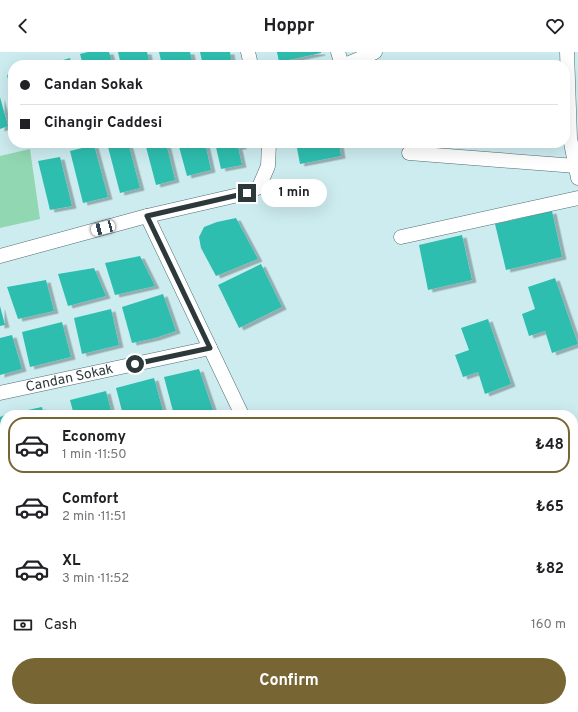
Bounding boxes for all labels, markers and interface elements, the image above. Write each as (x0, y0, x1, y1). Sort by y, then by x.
icon: back (12, 15, 34, 37)
text: Hoppr (264, 15, 314, 38)
icon: heart (544, 15, 566, 37)
text: Candan Sokak (44, 76, 143, 95)
text: Cihangir Caddesi (44, 114, 162, 133)
callout: 1 min (261, 179, 327, 207)
route end (238, 184, 256, 202)
text: 1 min (278, 185, 310, 201)
car (90, 219, 116, 237)
route start (126, 355, 144, 373)
street label: Candan Sokak (24, 360, 115, 396)
icon: car (14, 427, 50, 463)
text: Economy (62, 428, 126, 447)
text: ₺48 (535, 436, 564, 455)
text: 1 min · 11:50 (62, 447, 127, 463)
icon: car (14, 489, 50, 525)
text: Comfort (62, 490, 119, 509)
text: ₺65 (536, 498, 564, 517)
text: 2 min · 11:51 (62, 509, 126, 525)
icon: car (14, 551, 50, 587)
text: XL (62, 552, 80, 571)
text: ₺82 (536, 560, 564, 579)
text: 3 min · 11:52 (62, 571, 129, 587)
icon: cash (12, 614, 34, 636)
text: Cash (44, 616, 77, 635)
text: 160 m (531, 617, 566, 633)
button: Confirm (12, 658, 566, 704)

